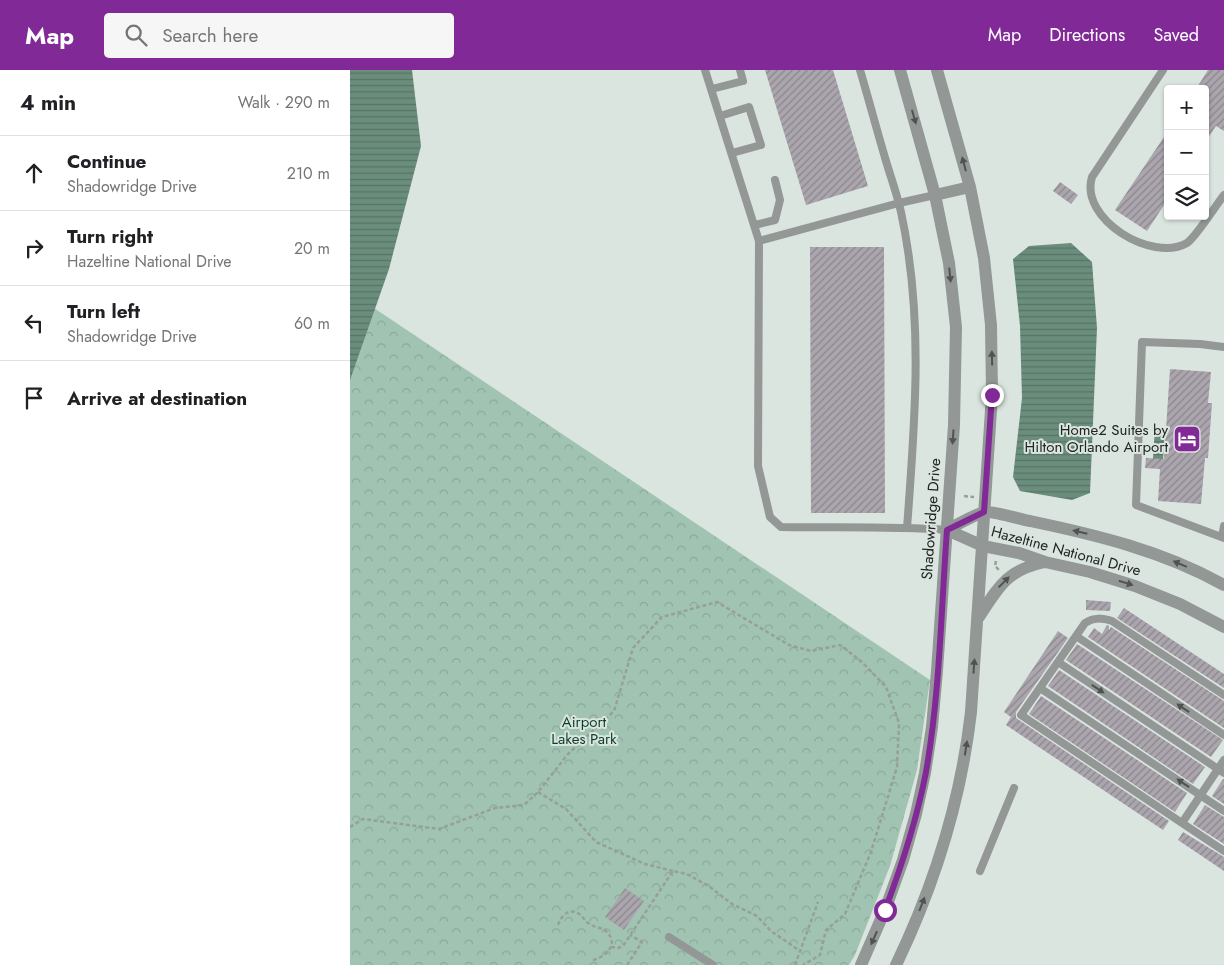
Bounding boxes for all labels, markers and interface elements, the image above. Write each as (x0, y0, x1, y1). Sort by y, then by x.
search box (104, 13, 454, 58)
text: Map (25, 18, 74, 53)
icon: search (122, 21, 150, 49)
text: Search here (162, 22, 258, 49)
text: Map (988, 22, 1021, 48)
text: Directions (1049, 22, 1125, 48)
text: Saved (1153, 22, 1199, 48)
map controls (1164, 85, 1209, 220)
button: + (1164, 85, 1209, 130)
text: 4 min (20, 88, 76, 118)
text: Walk · 290 m (238, 91, 330, 114)
one-way arrow (910, 109, 918, 124)
button: − (1164, 130, 1209, 175)
text: Continue (67, 148, 146, 175)
one-way arrow (960, 156, 968, 171)
icon: ahead (20, 159, 48, 187)
text: 210 m (287, 162, 330, 185)
text: Shadowridge Drive (67, 175, 197, 198)
button: layers (1164, 175, 1209, 220)
text: Turn right (67, 223, 153, 250)
icon: right (20, 234, 48, 262)
text: 20 m (294, 237, 330, 260)
text: Hazeltine National Drive (67, 250, 232, 273)
one-way arrow (946, 267, 954, 283)
text: Turn left (67, 298, 140, 325)
icon: left (20, 309, 48, 337)
text: 60 m (294, 312, 330, 335)
text: Shadowridge Drive (67, 325, 197, 348)
one-way arrow (988, 350, 996, 366)
icon: arrive (20, 384, 48, 412)
route end (981, 384, 1004, 407)
text: Arrive at destination (67, 385, 247, 412)
place label: Home2 Suites by Hilton Orlando Airport (1025, 419, 1168, 458)
hotel icon: Home2 Suites by Hilton Orlando Airport (1172, 424, 1202, 454)
one-way arrow (949, 429, 957, 445)
street label: Shadowridge Drive (916, 457, 946, 580)
street label: Hazeltine National Drive (989, 520, 1144, 582)
one-way arrow (1073, 528, 1088, 536)
one-way arrow (1173, 559, 1187, 567)
one-way arrow (998, 576, 1010, 588)
one-way arrow (1119, 579, 1134, 587)
one-way arrow (970, 658, 978, 674)
one-way arrow (1091, 684, 1105, 694)
one-way arrow (1177, 703, 1190, 712)
park label: Airport Lakes Park (551, 711, 617, 750)
one-way arrow (962, 740, 970, 756)
one-way arrow (1177, 779, 1190, 788)
one-way arrow (918, 896, 926, 911)
route start (874, 899, 897, 922)
one-way arrow (869, 931, 877, 945)

